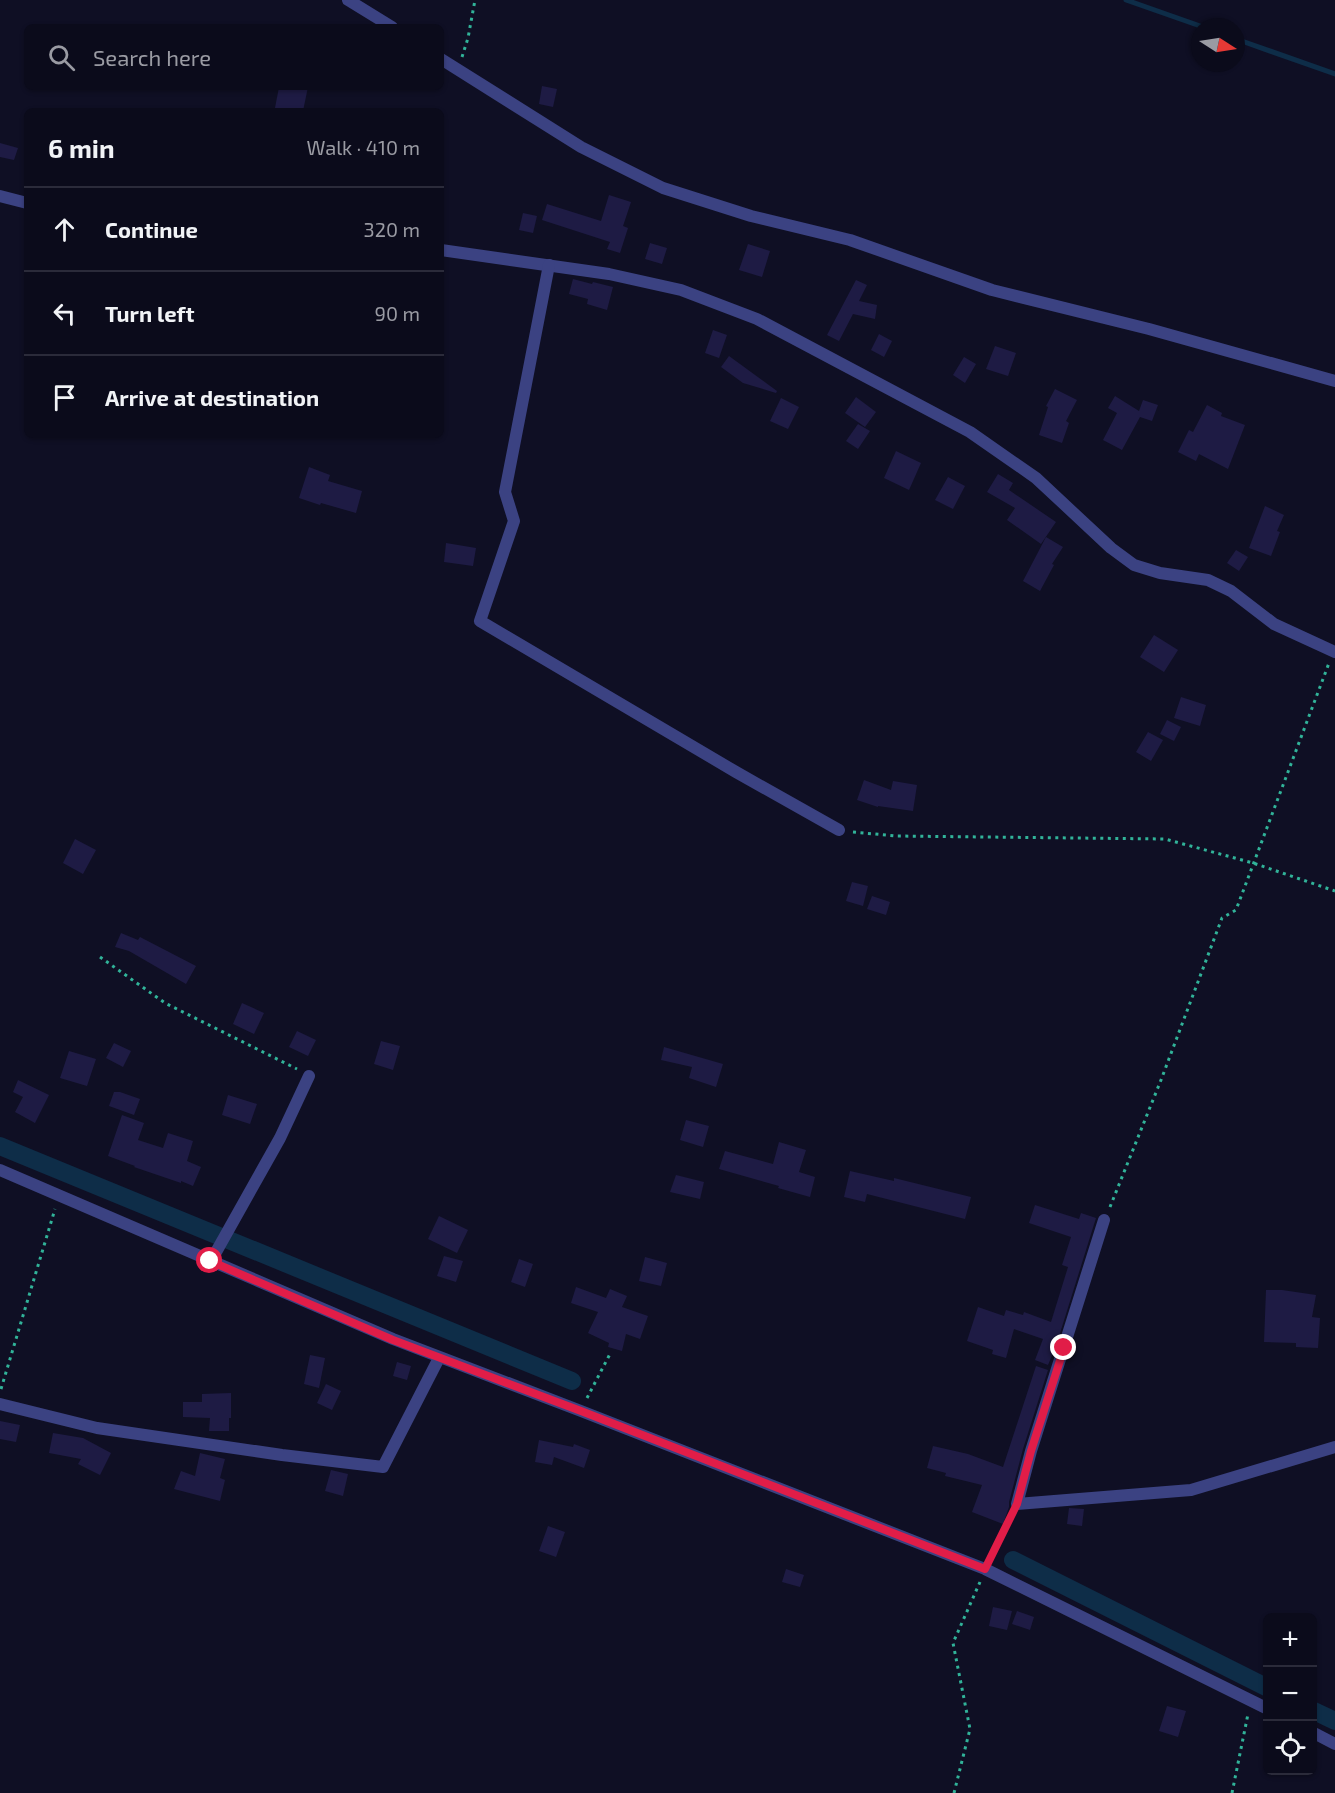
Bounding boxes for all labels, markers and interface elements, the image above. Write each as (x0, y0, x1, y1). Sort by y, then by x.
north arrow (1191, 18, 1245, 72)
search box (24, 24, 444, 90)
icon: search (45, 41, 78, 74)
text: Search here (93, 44, 211, 70)
text: 6 min (48, 132, 115, 163)
text: Walk · 410 m (306, 135, 420, 159)
icon: ahead (48, 213, 81, 246)
text: Continue (105, 216, 198, 242)
text: 320 m (364, 217, 420, 241)
icon: left (48, 297, 81, 330)
text: Turn left (105, 300, 194, 326)
text: 90 m (375, 301, 420, 325)
icon: arrive (48, 381, 81, 414)
text: Arrive at destination (105, 384, 319, 410)
route start (196, 1247, 222, 1273)
route end (1050, 1334, 1076, 1360)
map controls (1263, 1613, 1317, 1775)
button: + (1263, 1613, 1317, 1667)
button: − (1263, 1667, 1317, 1721)
button: locate (1263, 1721, 1317, 1775)

